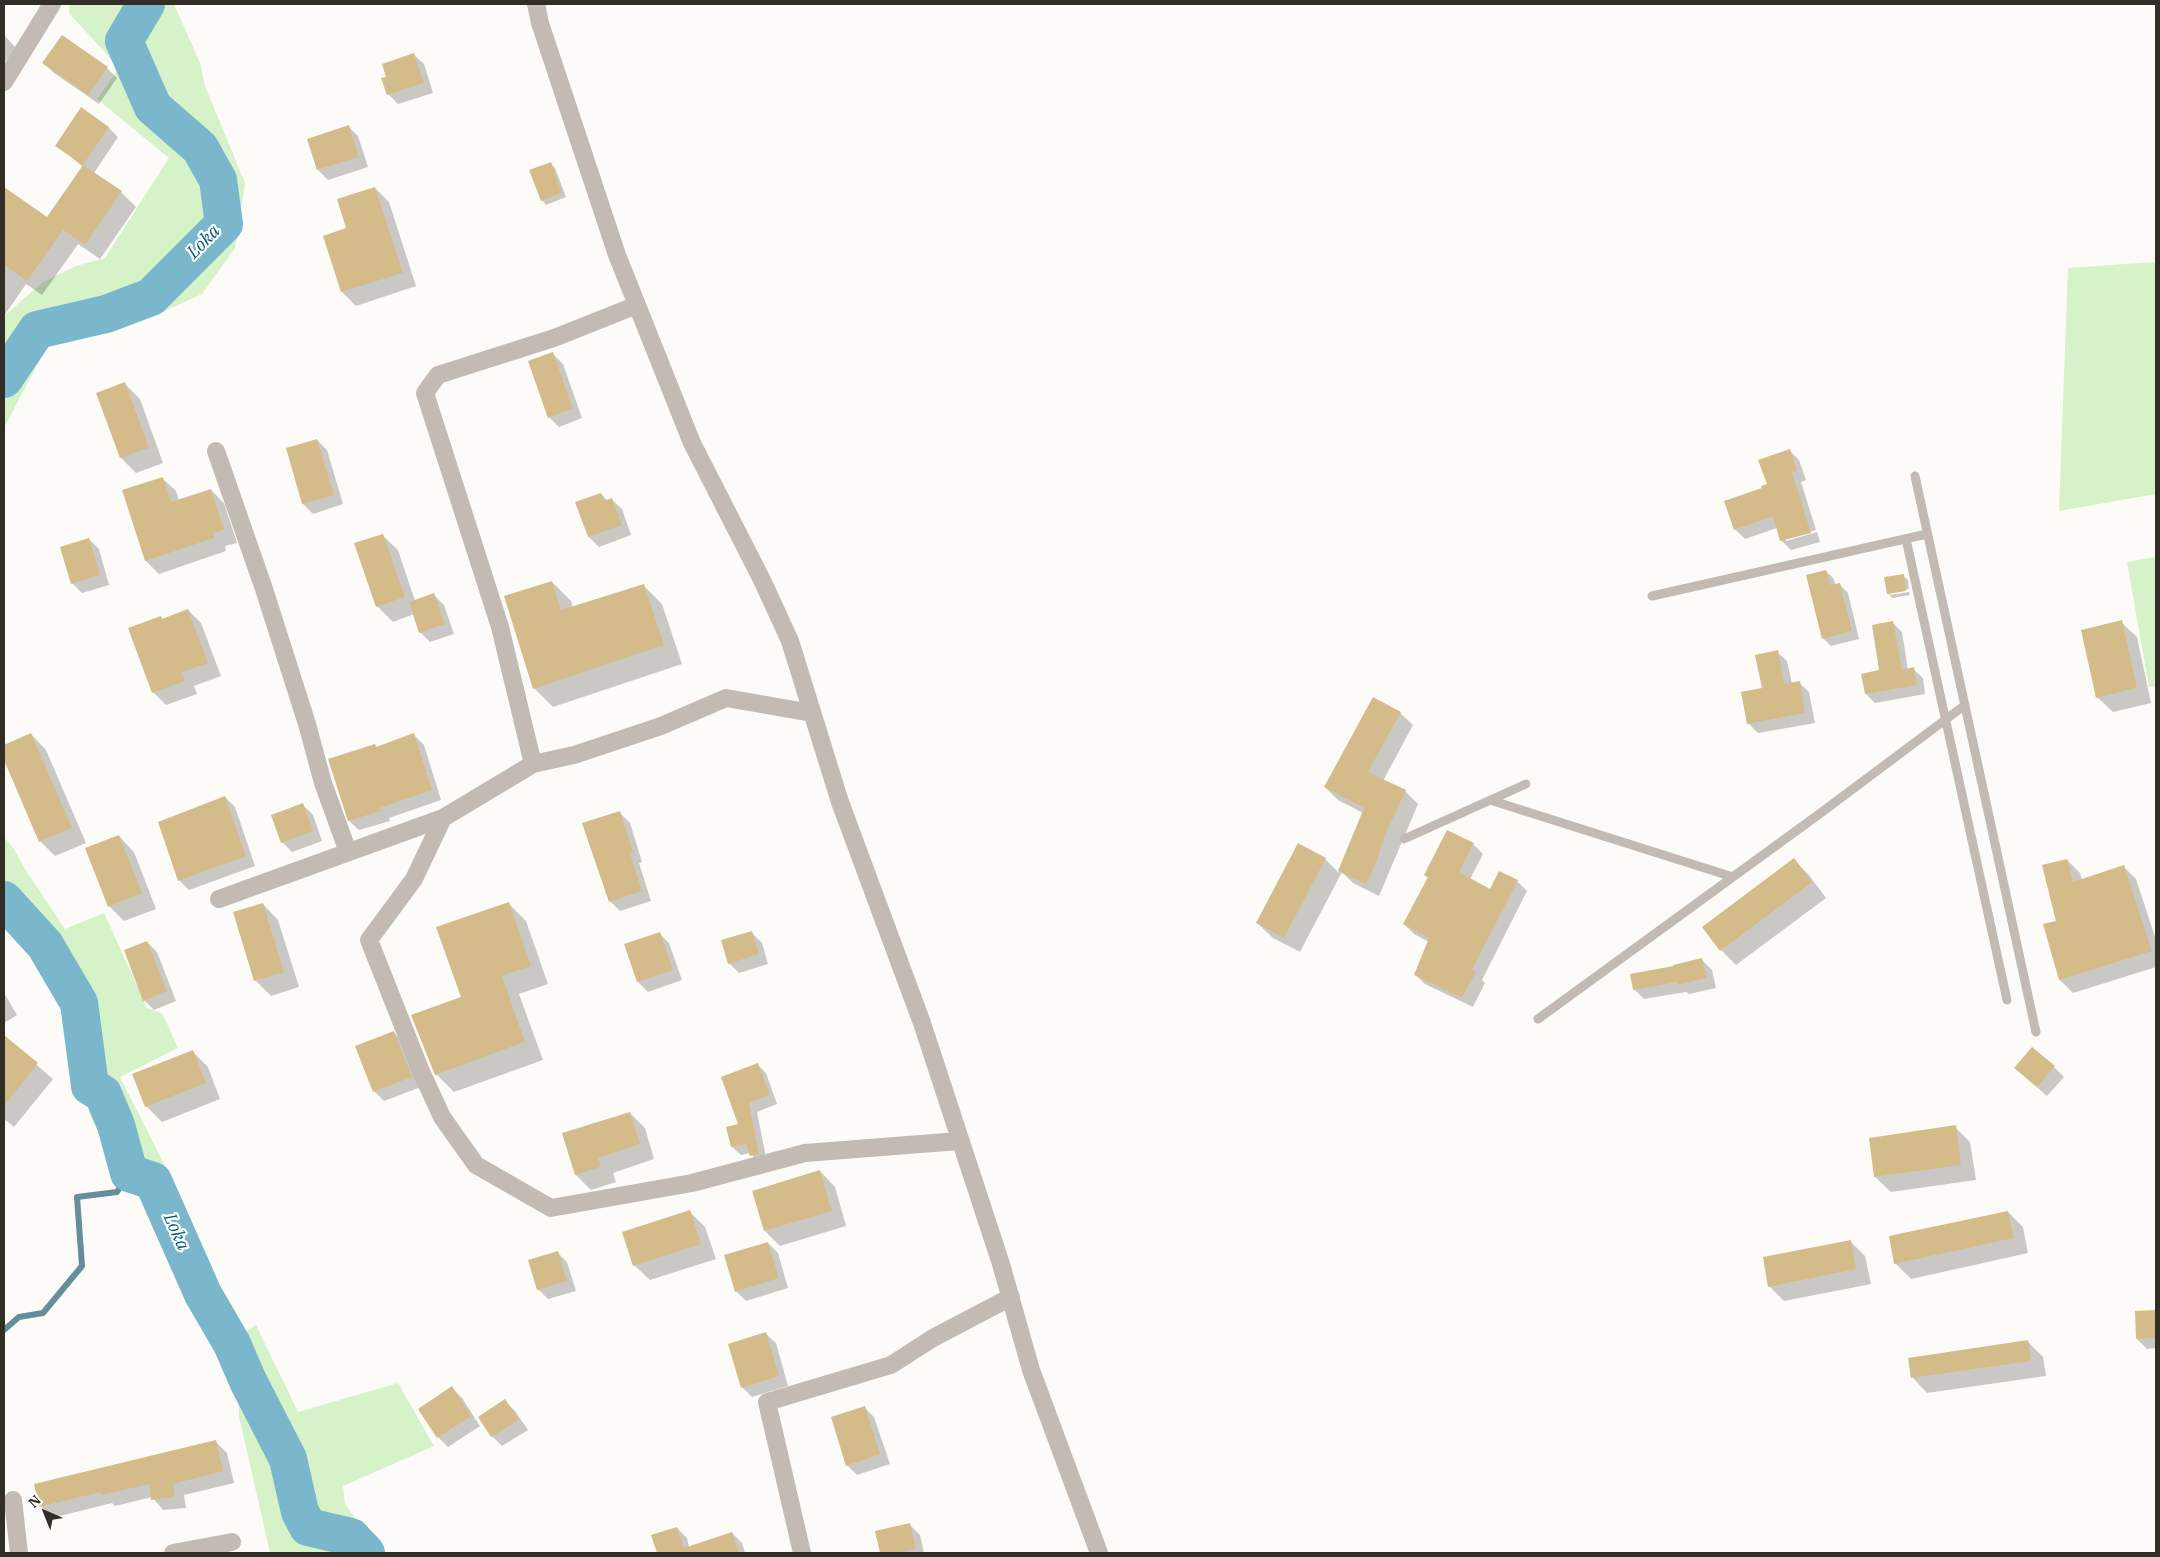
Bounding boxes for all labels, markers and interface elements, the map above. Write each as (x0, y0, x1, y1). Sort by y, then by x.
water label: Loka (183, 221, 225, 263)
water label: Loka (158, 1210, 194, 1254)
north arrow (20, 1487, 70, 1537)
text: N (24, 1491, 45, 1512)

